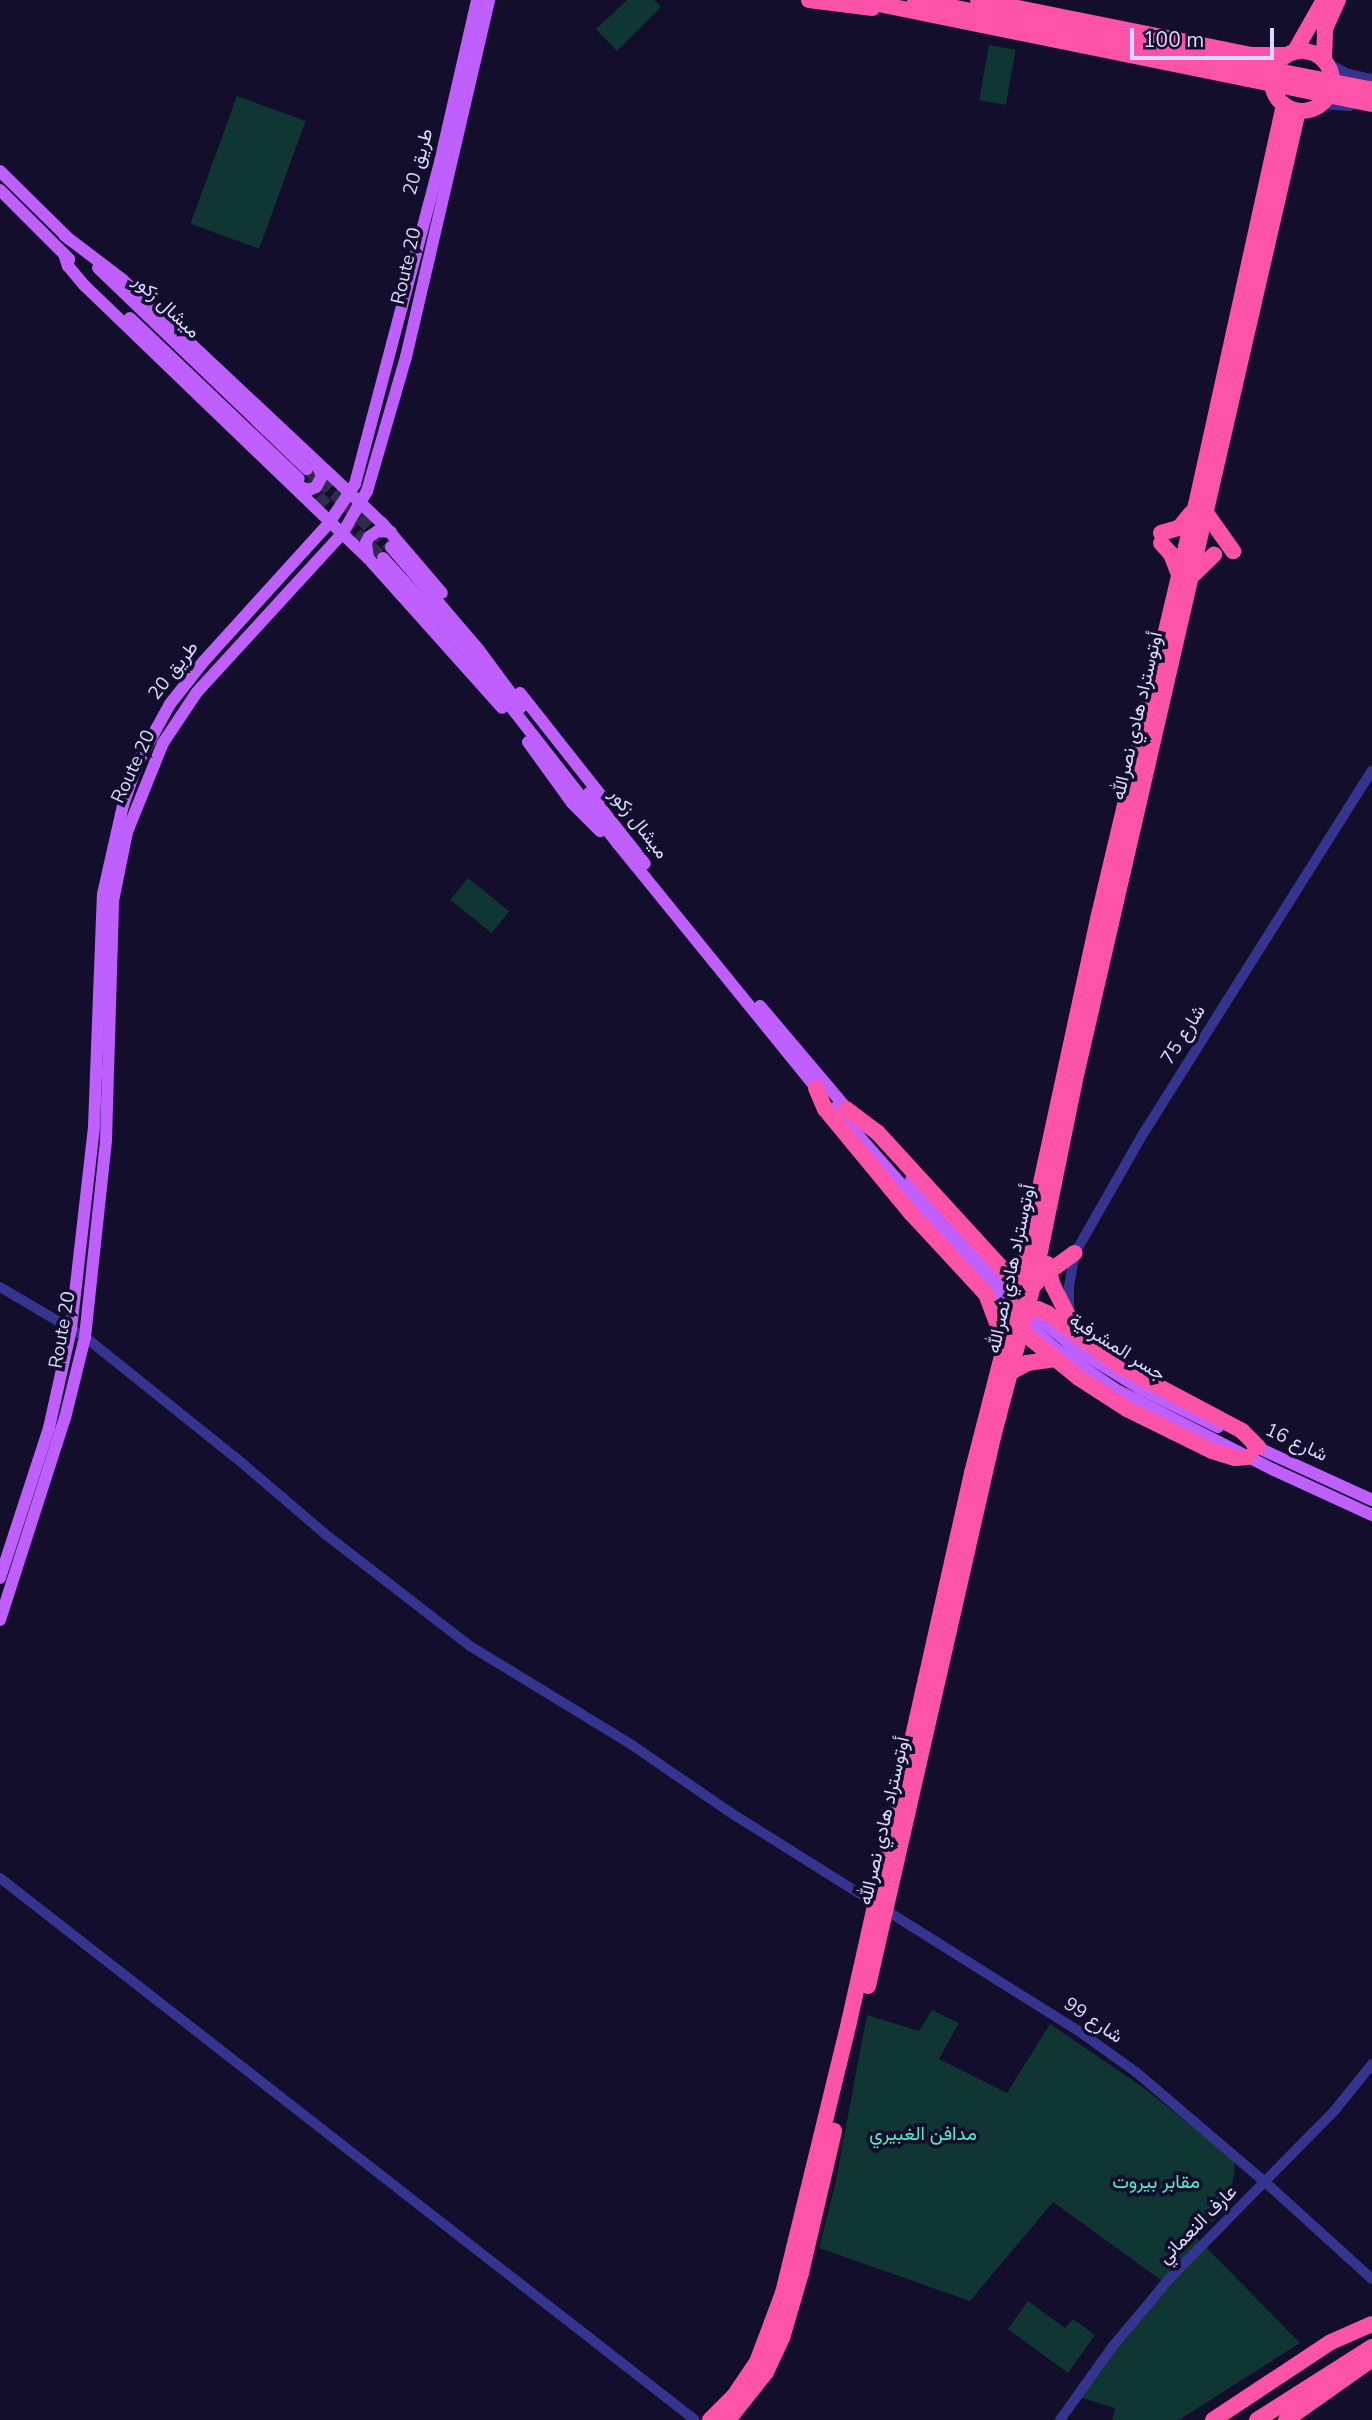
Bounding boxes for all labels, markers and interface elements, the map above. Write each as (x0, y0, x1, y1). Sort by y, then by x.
scale bar (1134, 14, 1278, 58)
text: 100 m (1143, 26, 1204, 54)
street label: طريق 20 (399, 126, 439, 198)
street label: Route 20 (387, 225, 427, 307)
street label: ميشال زكور (128, 270, 204, 344)
street label: أوتوستراد هادي نصرالله (1108, 630, 1168, 802)
street label: طريق 20 (144, 637, 204, 705)
street label: Route 20 (107, 727, 161, 807)
street label: ميشال زكور (603, 784, 673, 864)
street label: شارع 75 (1157, 1001, 1211, 1069)
street label: أوتوستراد هادي نصرالله (983, 1183, 1041, 1355)
street label: Route 20 (45, 1290, 81, 1370)
street label: جسر المشرفية (1065, 1309, 1169, 1387)
street label: شارع 16 (1261, 1419, 1331, 1467)
street label: أوتوستراد هادي نصرالله (855, 1735, 915, 1907)
street label: شارع 99 (1059, 1993, 1127, 2049)
park label: مدافن الغبيري (869, 2124, 977, 2146)
park label: مقابر بيروت (1112, 2172, 1200, 2194)
street label: عارف النعماني (1154, 2181, 1242, 2269)

